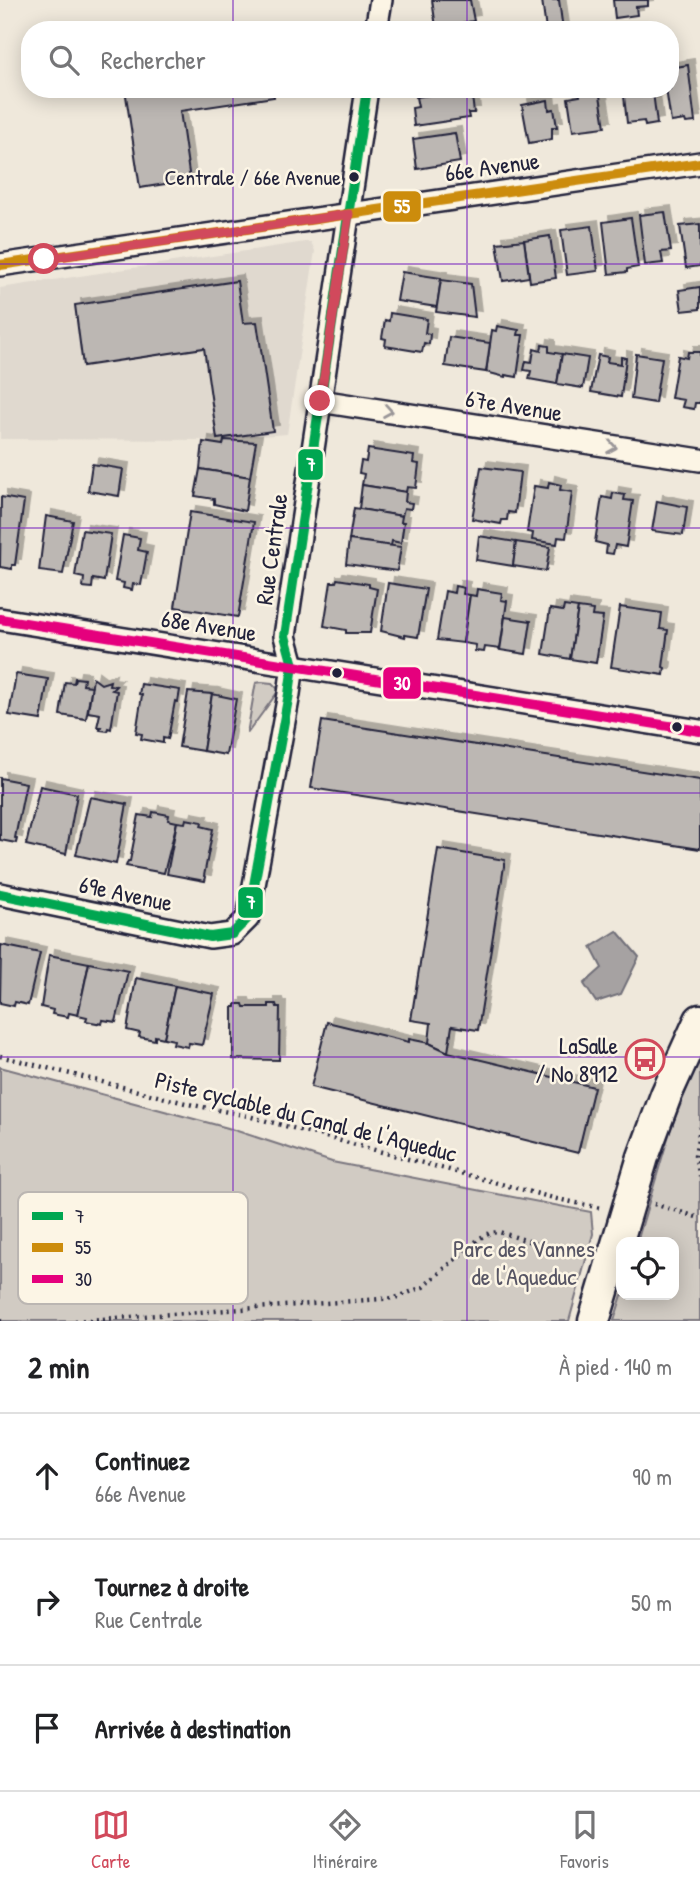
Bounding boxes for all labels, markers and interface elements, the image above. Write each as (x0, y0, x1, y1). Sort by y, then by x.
search box (21, 21, 679, 98)
icon: search (45, 41, 83, 79)
text: Rechercher (101, 42, 206, 77)
street label: 66e Avenue (443, 143, 542, 188)
place label: Centrale / 66e Avenue (164, 162, 341, 192)
marker: Centrale / 66e Avenue (347, 170, 361, 184)
line badge: 55 (382, 190, 422, 223)
text: 55 (394, 193, 411, 219)
route start (28, 243, 59, 274)
street label: 67e Avenue (463, 382, 565, 428)
route end (304, 385, 335, 416)
one-way arrow (382, 403, 394, 418)
one-way arrow (607, 439, 618, 454)
line badge: 7 (297, 448, 324, 481)
text: 7 (305, 451, 316, 477)
street label: Rue Centrale (247, 491, 295, 607)
street label: 68e Avenue (159, 602, 259, 648)
unlabelled marker (330, 666, 344, 680)
line badge: 30 (382, 666, 422, 700)
text: 30 (393, 670, 411, 696)
unlabelled marker (670, 720, 684, 734)
street label: 69e Avenue (77, 868, 176, 919)
line badge: 7 (237, 886, 264, 919)
text: 7 (245, 889, 256, 915)
place label: LaSalle / No 8912 (535, 1029, 618, 1089)
bus stop icon: LaSalle / No 8912 (624, 1038, 666, 1080)
street label: Piste cyclable du Canal de l'Aqueduc (152, 1063, 461, 1169)
legend (18, 1192, 248, 1304)
text: 7 (75, 1203, 84, 1229)
park label: Parc des Vannes de l'Aqueduc (453, 1232, 595, 1292)
text: 55 (75, 1234, 91, 1260)
map controls (616, 1237, 679, 1300)
button: locate (616, 1237, 679, 1300)
text: 30 (75, 1266, 92, 1292)
text: 2 min (28, 1347, 90, 1387)
text: À pied · 140 m (559, 1351, 672, 1382)
text: Continuez (95, 1443, 190, 1478)
icon: ahead (28, 1457, 66, 1495)
text: 90 m (632, 1461, 672, 1492)
text: 66e Avenue (95, 1478, 186, 1509)
text: Tournez à droite (95, 1569, 249, 1604)
icon: right (28, 1583, 66, 1621)
text: 50 m (631, 1587, 672, 1618)
text: Rue Centrale (95, 1604, 202, 1635)
icon: arrive (28, 1709, 66, 1747)
text: Arrivée à destination (95, 1711, 291, 1746)
tab: Carte (91, 1806, 130, 1874)
tab: Itinéraire (313, 1806, 378, 1874)
tab: Favoris (560, 1806, 609, 1874)

